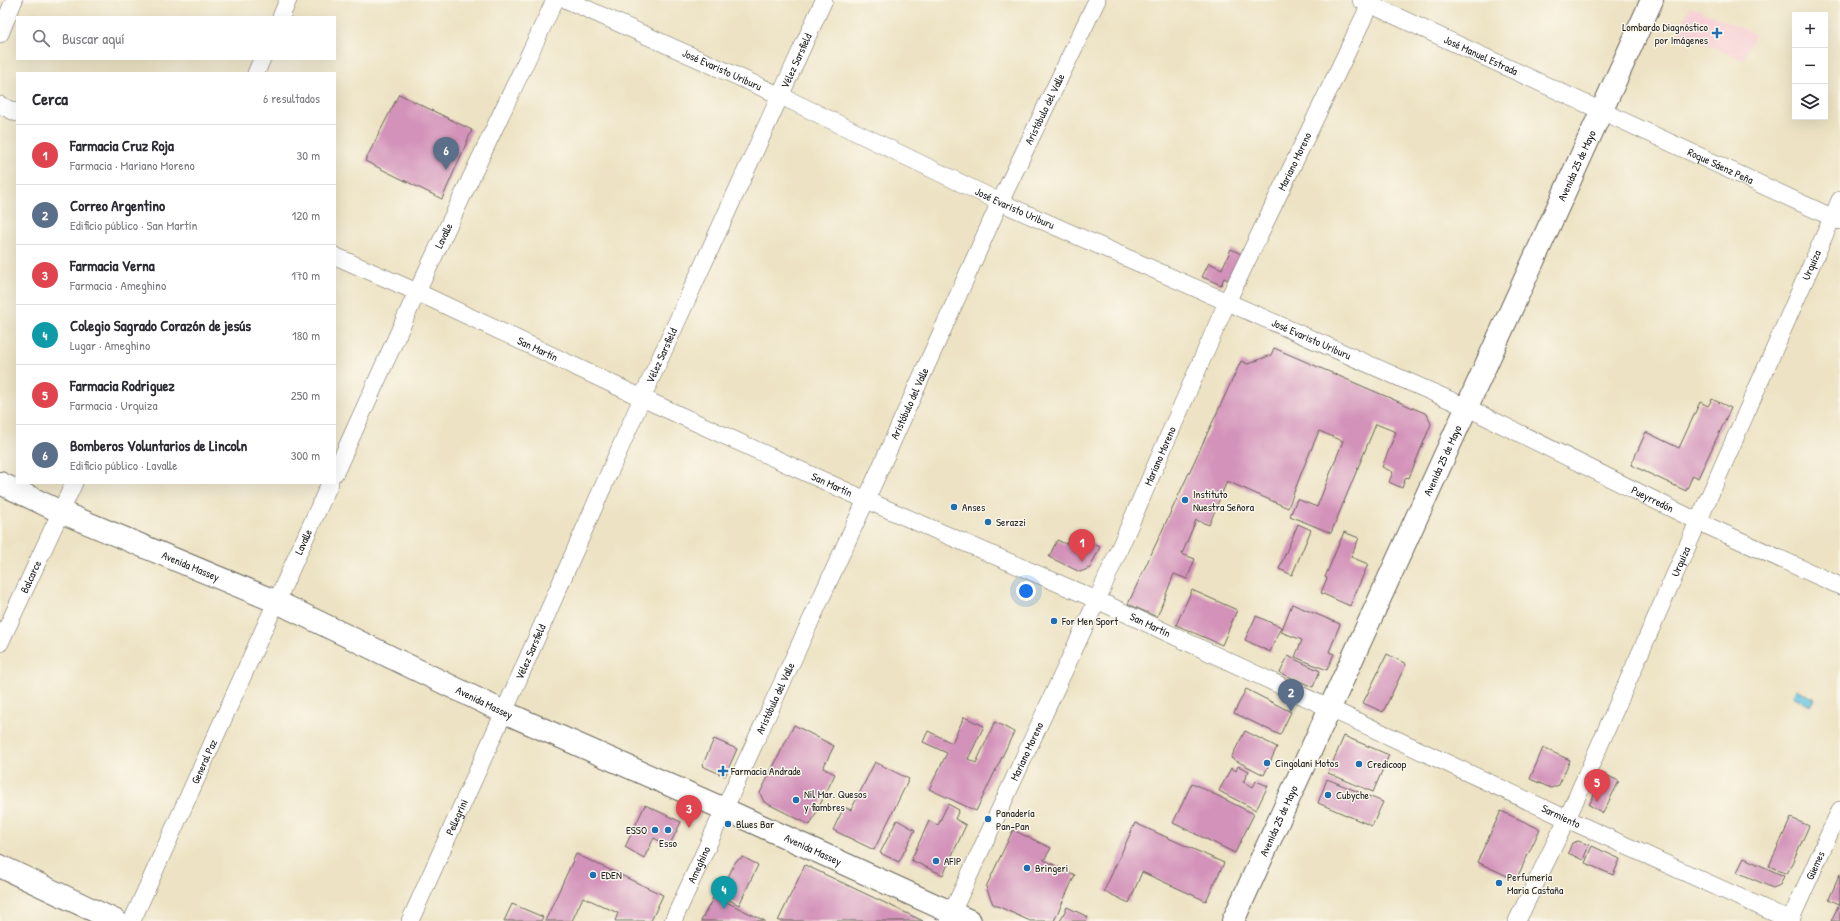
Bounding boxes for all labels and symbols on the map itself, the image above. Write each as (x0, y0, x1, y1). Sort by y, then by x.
place label: Lombardo Diagnóstico por Imágenes (1622, 20, 1709, 47)
marker: Lombardo Diagnóstico por Imágenes (1711, 27, 1723, 39)
street label: Vélez Sarsfield (778, 30, 815, 91)
street label: José Manuel Estrada (1442, 32, 1521, 79)
street label: José Evaristo Uriburu (680, 46, 764, 94)
street label: Aristóbulo del Valle (1022, 71, 1068, 147)
street label: Avenida 25 de Mayo (1555, 127, 1599, 203)
street label: Mariano Moreno (1275, 130, 1315, 193)
pin: 6 (433, 137, 459, 170)
street label: Roque Sáenz Peña (1685, 145, 1756, 187)
street label: José Evaristo Uriburu (973, 184, 1057, 232)
street label: Lavalle (432, 220, 456, 251)
street label: Urquiza (1799, 247, 1824, 282)
street label: José Evaristo Uriburu (1269, 315, 1354, 363)
street label: Vélez Sarsfield (643, 325, 680, 385)
street label: San Martín (515, 333, 560, 364)
street label: Aristóbulo del Valle (887, 365, 932, 442)
street label: Avenida 25 de Mayo (1420, 422, 1465, 498)
street label: Mariano Moreno (1141, 424, 1179, 488)
street label: San Martín (809, 469, 855, 500)
street label: Pueyrredón (1629, 483, 1676, 515)
place label: Instituto Nuestra Señora (1193, 487, 1255, 514)
marker: Instituto Nuestra Señora (1180, 495, 1190, 505)
place label: Anses (962, 500, 985, 514)
marker: Anses (949, 502, 959, 512)
place label: Serazzi (996, 515, 1026, 529)
marker: Serazzi (983, 517, 993, 527)
street label: Lavalle (292, 527, 315, 557)
pin: 1 (1069, 529, 1095, 562)
street label: Urquiza (1668, 544, 1694, 579)
street label: Avenida Massey (160, 548, 222, 584)
street label: Balcarce (17, 558, 44, 595)
your location (1016, 581, 1036, 601)
street label: San Martín (1128, 609, 1173, 640)
place label: For Men Sport (1061, 614, 1118, 628)
marker: For Men Sport (1049, 616, 1059, 626)
street label: Vélez Sarsfield (512, 621, 549, 682)
street label: Aristóbulo del Valle (753, 660, 798, 736)
pin: 2 (1278, 679, 1304, 712)
street label: Avenida Massey (454, 683, 515, 722)
street label: Mariano Moreno (1007, 719, 1047, 783)
street label: General Paz (188, 737, 220, 786)
place label: Cingolani Motos (1275, 756, 1338, 770)
place label: Credicoop (1367, 757, 1407, 771)
marker: Cingolani Motos (1262, 758, 1272, 768)
marker: Credicoop (1354, 759, 1364, 769)
place label: Farmacia Andrade (730, 764, 802, 778)
marker: Farmacia Andrade (718, 766, 728, 776)
pin: 5 (1584, 769, 1610, 802)
street label: Avenida 25 de Mayo (1256, 783, 1301, 858)
place label: Nil Mar. Quesos y fiambres (804, 787, 867, 814)
place label: Cubyche (1336, 788, 1370, 802)
marker: Cubyche (1323, 790, 1333, 800)
pin: 3 (676, 795, 702, 828)
marker: Nil Mar. Quesos y fiambres (791, 795, 801, 805)
street label: Pellegrini (443, 797, 471, 837)
street label: Sarmiento (1539, 801, 1583, 831)
place label: Panadería Pan-Pan (996, 806, 1035, 833)
marker: Panadería Pan-Pan (983, 814, 993, 824)
place label: Blues Bar (736, 817, 775, 831)
marker: Blues Bar (723, 819, 733, 829)
place label: ESSO (626, 823, 647, 837)
marker: ESSO (650, 825, 660, 835)
marker: Esso (663, 825, 673, 835)
street label: Avenida Massey (782, 830, 844, 869)
place label: Esso (659, 836, 677, 850)
street label: Ameghino (684, 844, 713, 885)
street label: Güemes (1802, 849, 1828, 882)
place label: AFIP (944, 854, 961, 868)
marker: AFIP (931, 856, 941, 866)
place label: Bringeri (1035, 861, 1068, 875)
marker: Bringeri (1022, 863, 1032, 873)
place label: EDEN (601, 868, 622, 882)
marker: EDEN (588, 870, 598, 880)
place label: Perfumería Maria Castaña (1507, 870, 1564, 897)
pin: 4 (711, 876, 737, 909)
marker: Perfumería Maria Castaña (1494, 878, 1504, 888)

